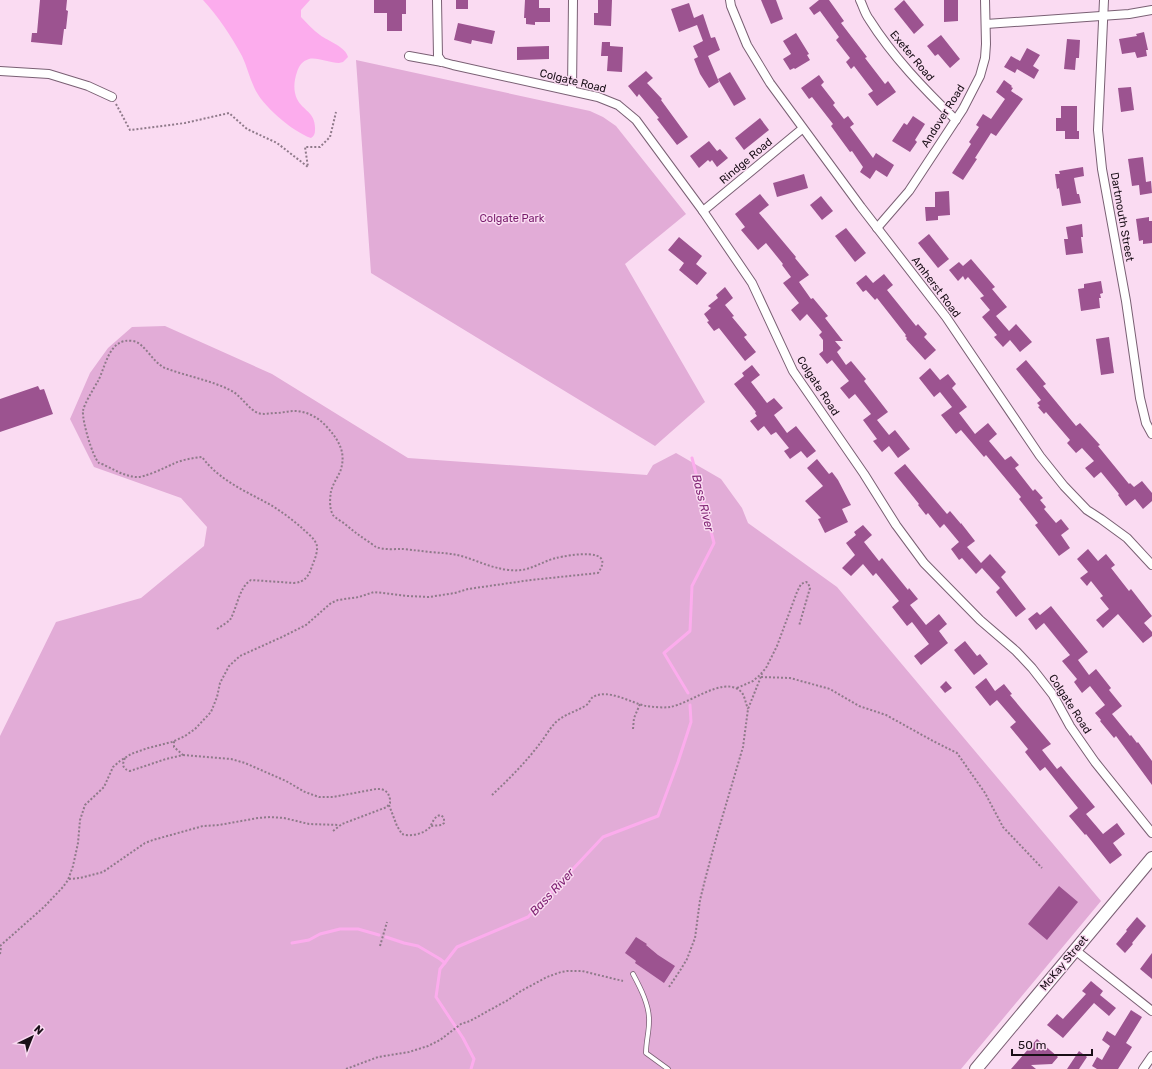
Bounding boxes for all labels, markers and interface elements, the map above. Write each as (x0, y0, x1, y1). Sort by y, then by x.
street label: Exeter Road (887, 28, 937, 84)
street label: Colgate Road (538, 66, 608, 96)
street label: Andover Road (919, 82, 967, 150)
street label: Rindge Road (717, 135, 775, 187)
street label: Dartmouth Street (1108, 171, 1136, 263)
park label: Colgate Park (480, 212, 545, 225)
street label: Amherst Road (909, 254, 963, 320)
street label: Colgate Road (794, 354, 842, 418)
water label: Bass River (689, 473, 717, 534)
street label: Colgate Road (1046, 672, 1094, 736)
water label: Bass River (527, 865, 577, 918)
street label: McKay Street (1037, 932, 1091, 993)
north arrow (12, 1017, 52, 1057)
text: N (31, 1023, 46, 1038)
scale bar (1012, 1031, 1092, 1057)
text: 50 m (1018, 1038, 1046, 1052)

